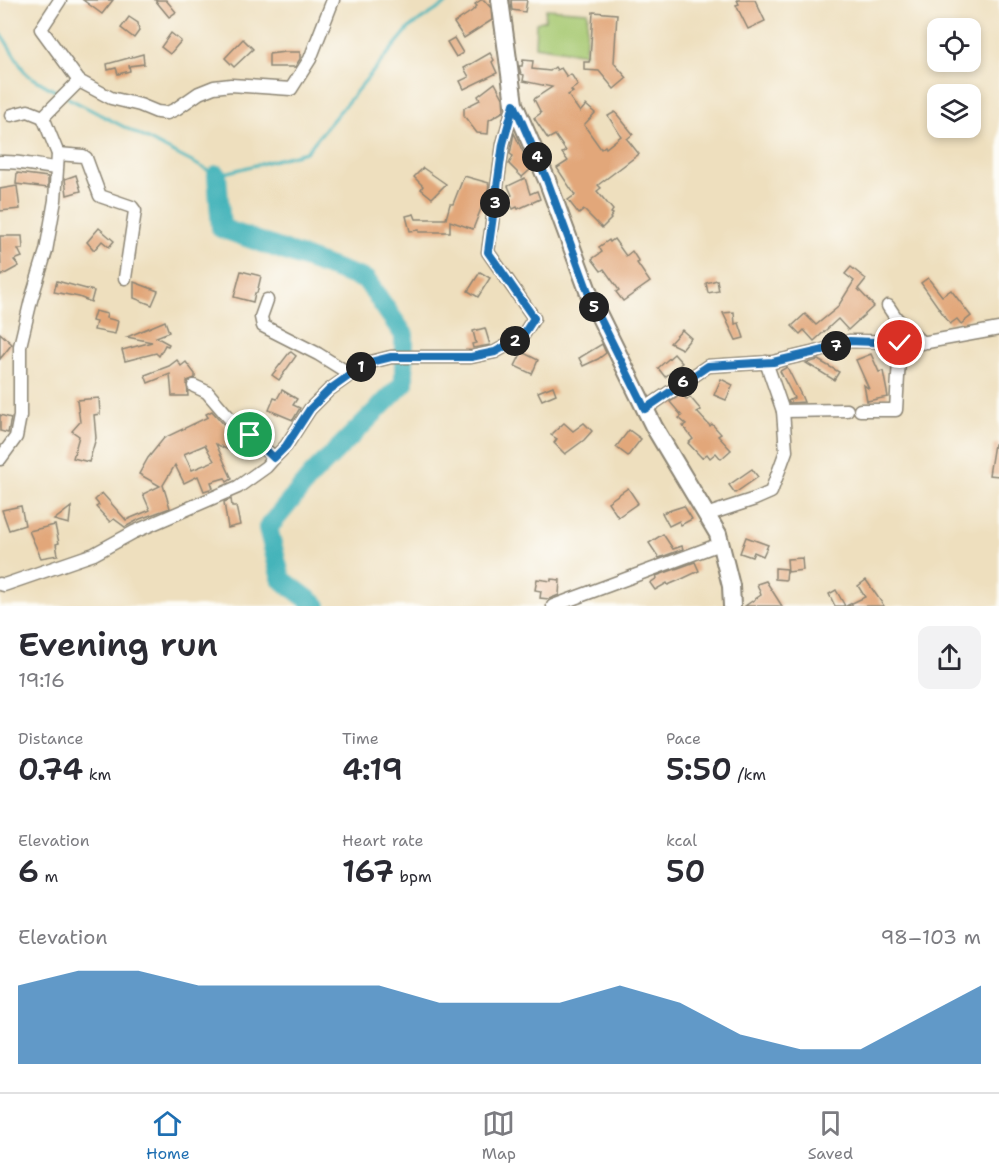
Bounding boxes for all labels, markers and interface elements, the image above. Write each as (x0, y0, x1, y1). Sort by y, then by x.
map controls (927, 18, 981, 138)
button: locate (927, 18, 981, 72)
button: layers (927, 84, 981, 138)
pin: 4 (522, 142, 552, 172)
text: 4 (531, 146, 543, 167)
pin: 3 (480, 188, 510, 218)
text: 3 (489, 192, 501, 213)
pin: 5 (579, 292, 609, 322)
text: 5 (589, 296, 599, 317)
pin (874, 317, 925, 368)
pin: 2 (500, 326, 530, 356)
icon: check (883, 326, 916, 359)
text: 2 (509, 330, 521, 351)
pin: 7 (821, 331, 851, 361)
text: 7 (830, 335, 842, 356)
pin: 1 (346, 352, 376, 382)
text: 1 (357, 356, 365, 377)
pin: 6 (668, 367, 698, 397)
text: 6 (677, 371, 689, 392)
pin (224, 409, 275, 460)
icon: arrive (233, 418, 266, 451)
text: Evening run (18, 622, 218, 667)
button: share (918, 626, 981, 689)
text: 19:16 (18, 667, 65, 693)
text: Distance (18, 728, 84, 749)
text: Time (342, 728, 379, 749)
text: Pace (666, 728, 701, 749)
text: 0.74 (18, 749, 83, 790)
text: 4:19 (342, 749, 403, 790)
text: 5:50 (666, 749, 732, 790)
text: km (83, 764, 111, 785)
text: /km (732, 764, 766, 785)
text: Elevation (18, 830, 90, 851)
text: Heart rate (342, 830, 424, 851)
text: kcal (666, 830, 697, 851)
text: 6 (18, 851, 39, 892)
text: 167 (342, 851, 394, 892)
text: 50 (666, 851, 705, 892)
text: m (39, 866, 58, 887)
text: bpm (394, 866, 432, 887)
text: Elevation (18, 924, 108, 950)
text: 98–103 m (880, 924, 981, 950)
tab: Home (146, 1107, 190, 1164)
tab: Map (482, 1107, 516, 1164)
tab: Saved (808, 1107, 853, 1164)

